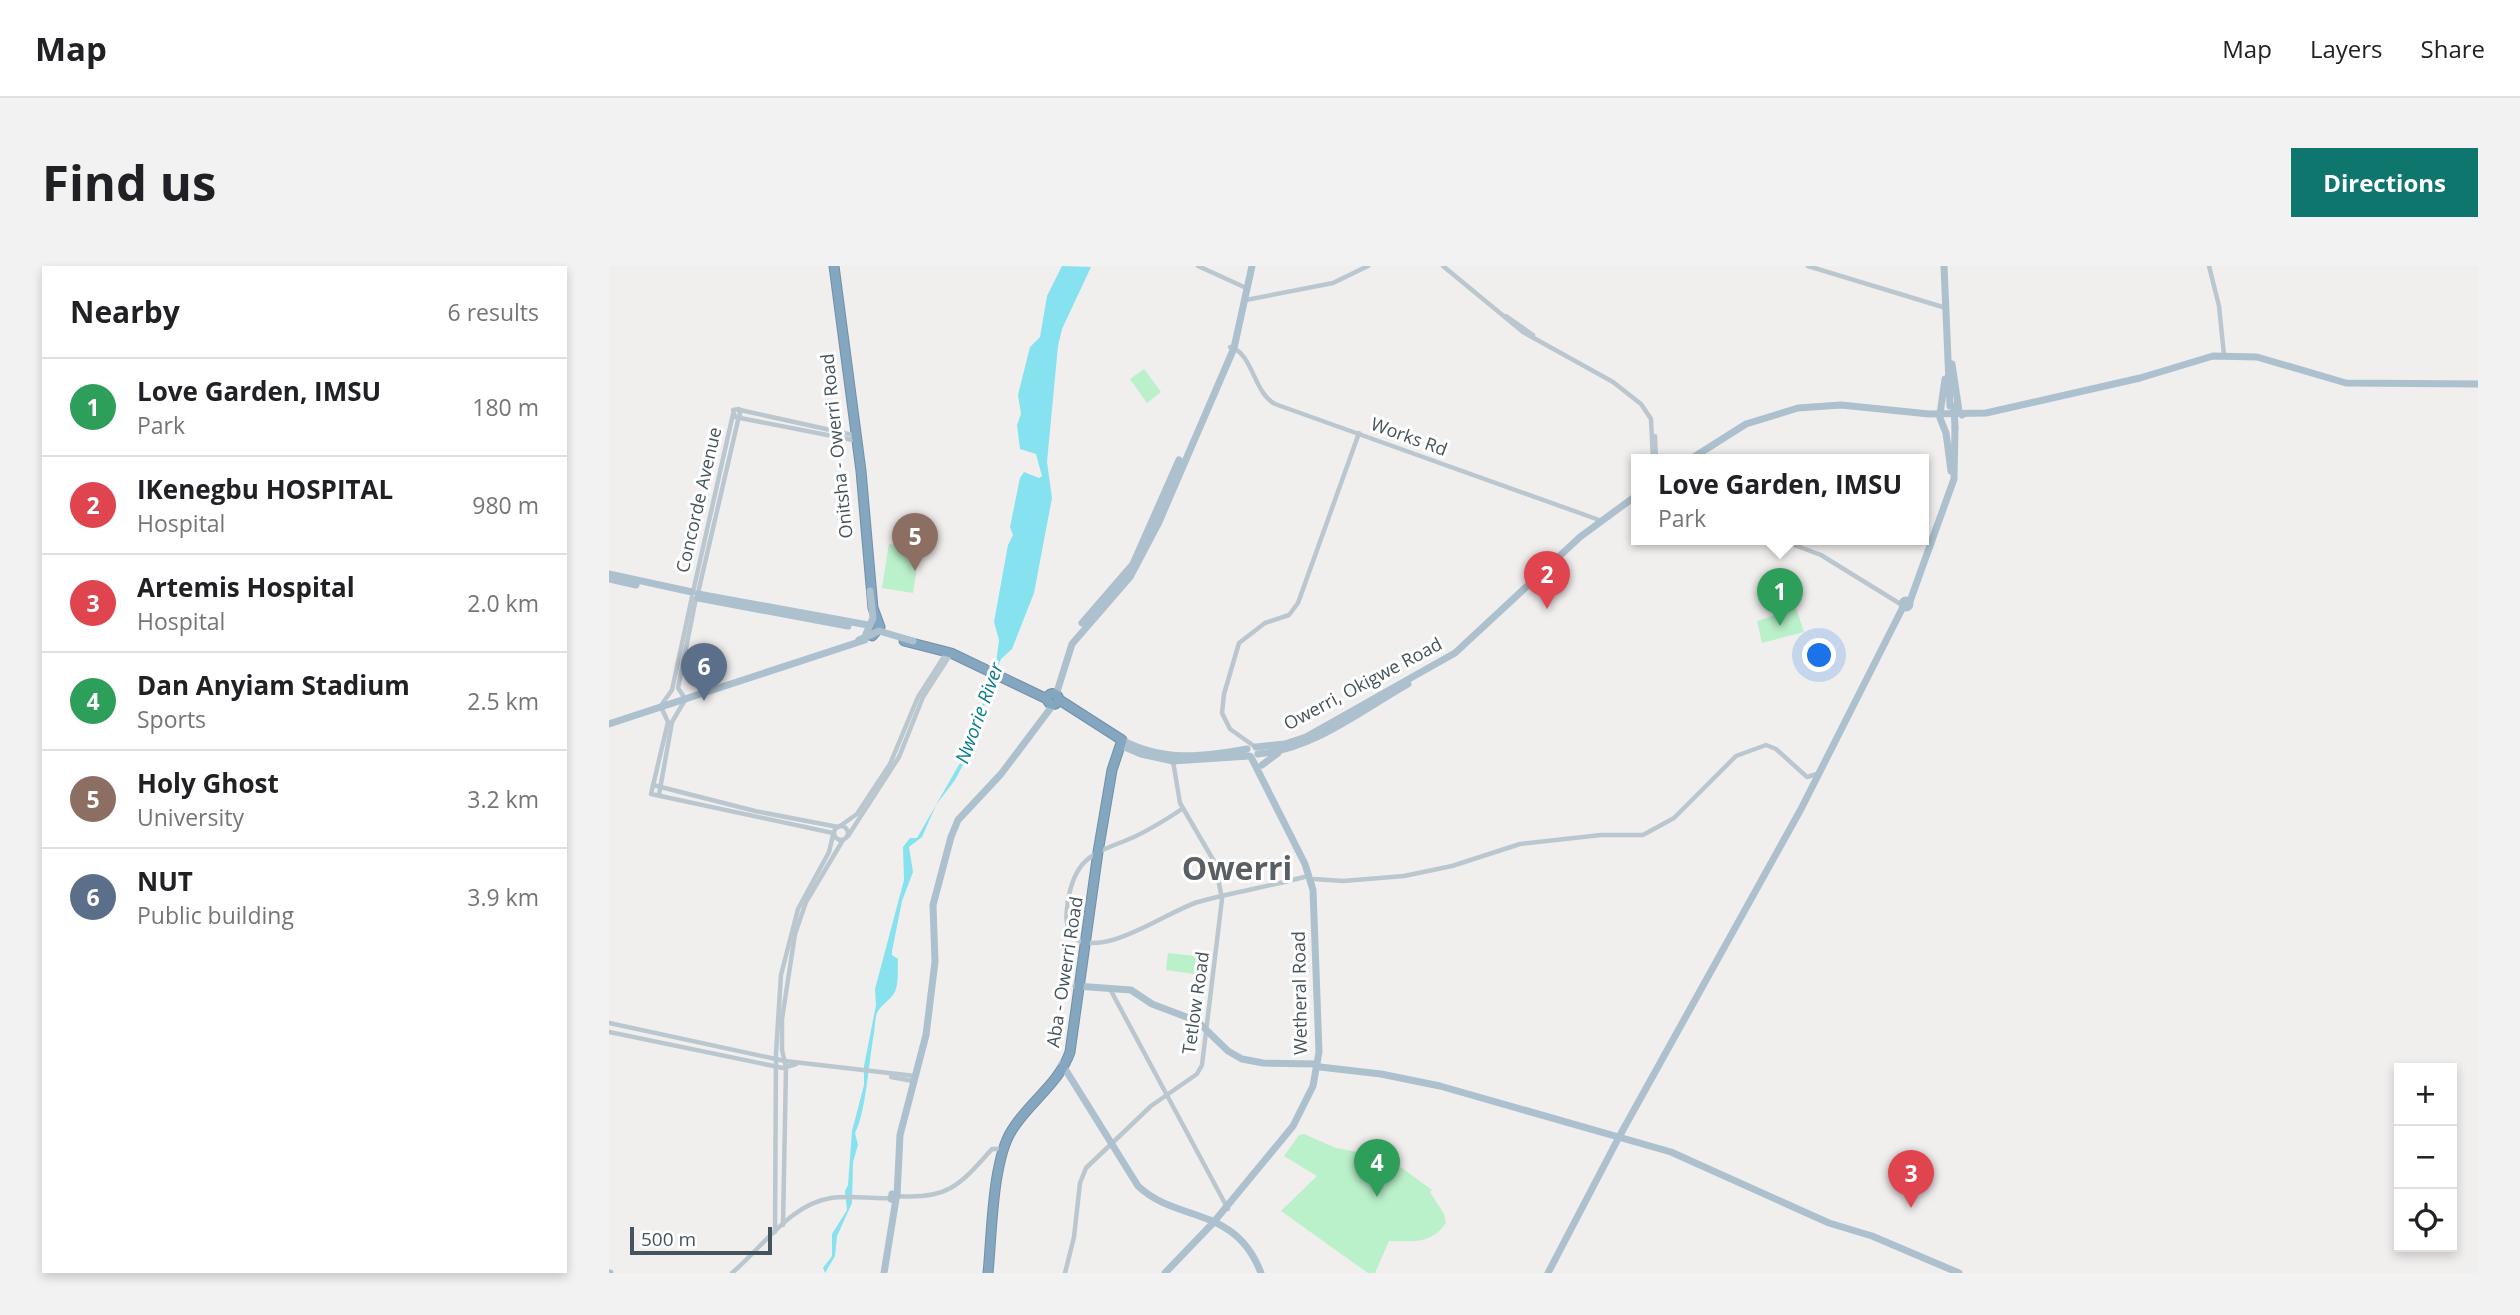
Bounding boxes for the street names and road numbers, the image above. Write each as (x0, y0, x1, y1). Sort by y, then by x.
street label: Onitsha - Owerri Road (814, 352, 858, 540)
street label: Works Rd (1368, 411, 1451, 461)
street label: Concorde Avenue (670, 425, 726, 575)
street label: Owerri, Okigwe Road (1279, 631, 1446, 735)
street label: Aba - Owerri Road (1040, 895, 1088, 1049)
street label: Wetheral Road (1286, 931, 1312, 1055)
street label: Tetlow Road (1176, 950, 1214, 1056)

